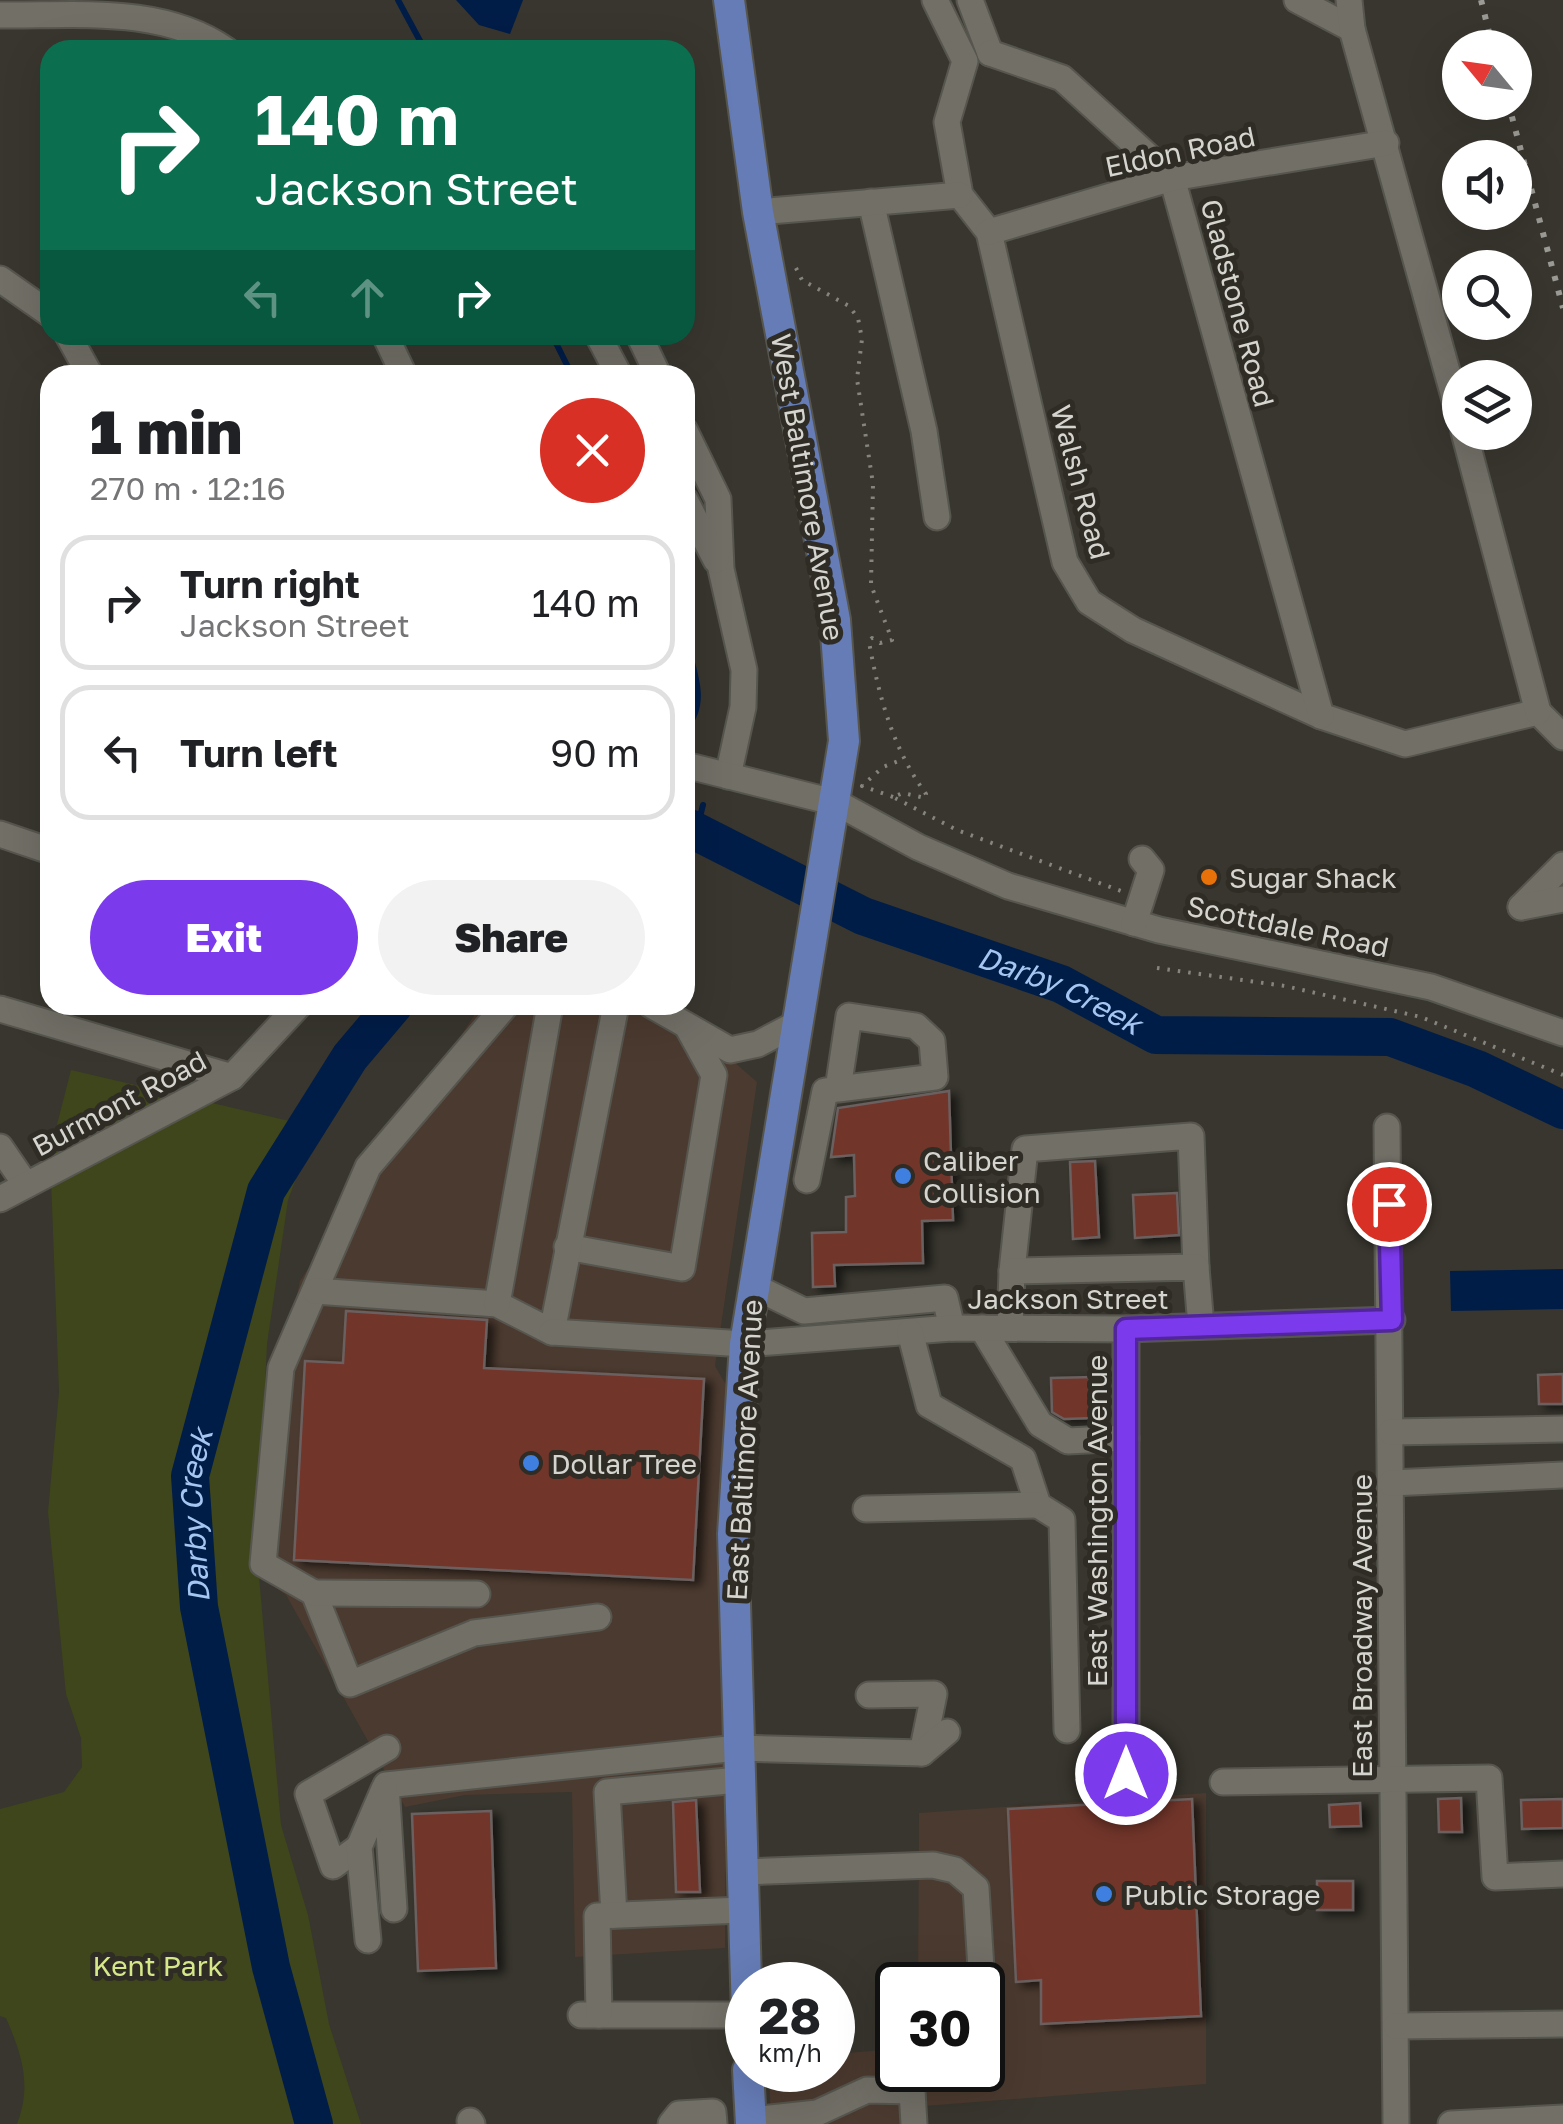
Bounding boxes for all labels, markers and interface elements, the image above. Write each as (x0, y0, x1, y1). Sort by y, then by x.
north arrow (1442, 30, 1532, 120)
map controls (1442, 30, 1532, 450)
text: 140 m (255, 76, 459, 160)
icon: right (90, 80, 220, 210)
street label: Eldon Road (1102, 119, 1258, 183)
button: sound (1442, 140, 1532, 230)
text: Jackson Street (255, 161, 578, 215)
street label: Gladstone Road (1194, 196, 1282, 410)
button: search (1442, 250, 1532, 340)
icon: left (235, 270, 290, 325)
icon: ahead (340, 270, 395, 325)
icon: right (445, 270, 500, 325)
street label: West Baltimore Avenue (765, 331, 851, 643)
button: layers (1442, 360, 1532, 450)
text: 1 min (90, 395, 242, 467)
button: close (540, 398, 645, 503)
street label: Walsh Road (1045, 401, 1117, 563)
text: 270 m · 12:16 (90, 469, 286, 507)
text: Turn right (180, 561, 360, 606)
icon: right (95, 575, 150, 630)
text: 140 m (532, 580, 640, 625)
text: Jackson Street (180, 606, 410, 644)
icon: left (95, 725, 150, 780)
text: Turn left (180, 730, 338, 775)
text: 90 m (550, 730, 640, 775)
place label: Sugar Shack (1229, 861, 1397, 894)
marker: Sugar Shack (1198, 866, 1220, 888)
button: Exit (90, 880, 358, 995)
button: Share (378, 880, 645, 995)
street label: Scottdale Road (1184, 888, 1392, 964)
water label: Darby Creek (973, 939, 1151, 1043)
street label: Burmont Road (27, 1043, 211, 1163)
place label: Caliber Collision (923, 1144, 1041, 1209)
pin (1347, 1162, 1432, 1247)
marker: Caliber Collision (892, 1165, 914, 1187)
icon: arrive (1362, 1177, 1417, 1232)
street label: Jackson Street (967, 1282, 1169, 1315)
street label: East Baltimore Avenue (720, 1299, 768, 1601)
street label: East Washington Avenue (1080, 1355, 1113, 1687)
water label: Darby Creek (172, 1422, 221, 1604)
place label: Dollar Tree (551, 1447, 697, 1480)
marker: Dollar Tree (520, 1452, 542, 1474)
street label: East Broadway Avenue (1345, 1474, 1378, 1778)
position arrow (1074, 1722, 1178, 1826)
place label: Public Storage (1124, 1878, 1321, 1911)
marker: Public Storage (1093, 1883, 1115, 1905)
park label: Kent Park (93, 1949, 224, 1982)
speed limit sign: 30 (875, 1962, 1005, 2092)
text: 28 (759, 1985, 821, 2045)
text: km/h (758, 2037, 822, 2068)

